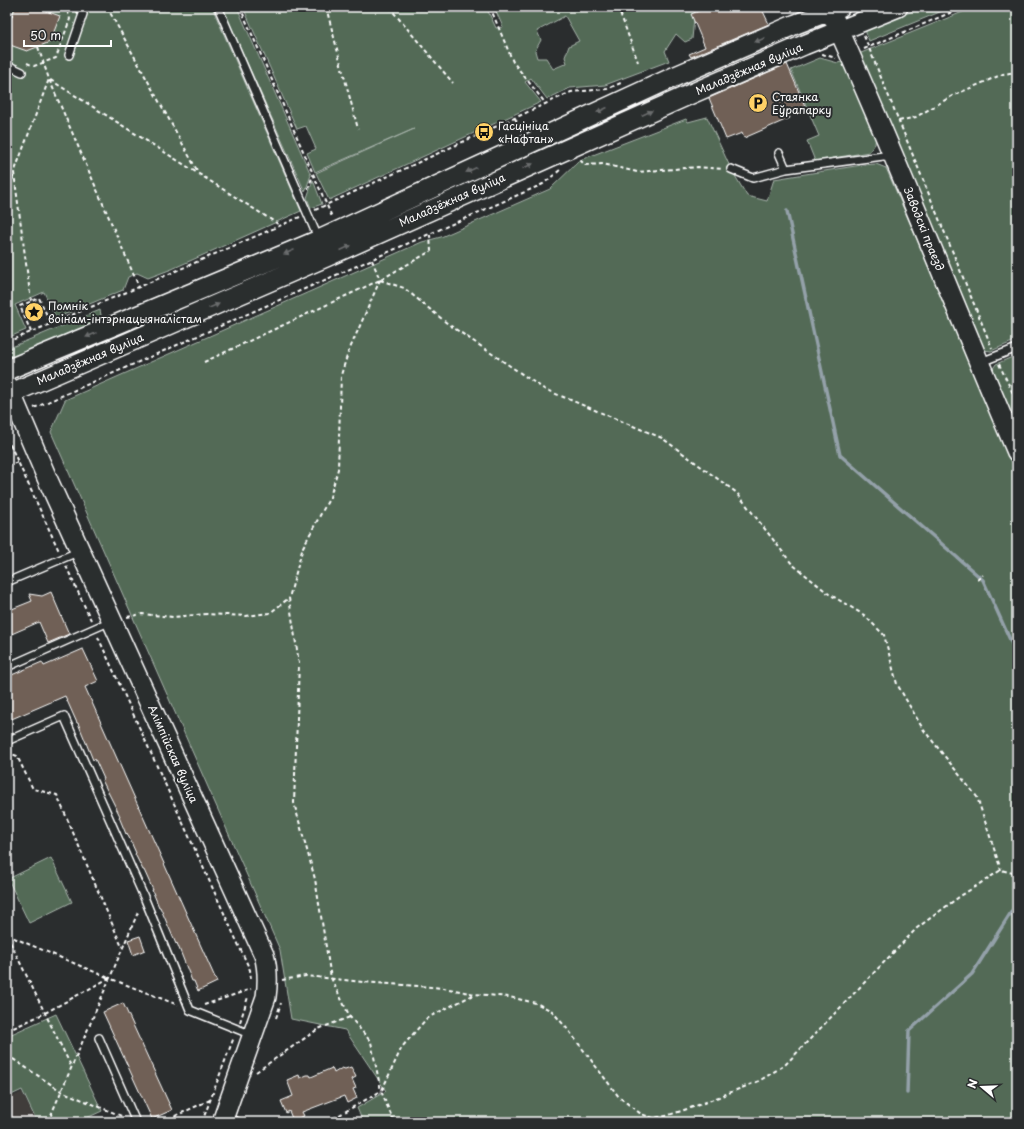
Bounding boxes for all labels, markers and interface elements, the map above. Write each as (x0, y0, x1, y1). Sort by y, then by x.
scale bar (24, 22, 111, 48)
text: 50 m (30, 26, 61, 44)
one-way arrow (754, 37, 765, 43)
street label: Маладзёжная вуліца (693, 38, 805, 99)
place label: Стаянка Еўрапарку (772, 88, 831, 118)
parking icon: Стаянка Еўрапарку (747, 92, 769, 114)
one-way arrow (596, 107, 608, 113)
one-way arrow (642, 110, 653, 116)
place label: Гасцініца «Нафтан» (498, 117, 553, 147)
bus stop icon: Гасцініца «Нафтан» (473, 121, 495, 143)
one-way arrow (523, 163, 534, 169)
one-way arrow (465, 167, 477, 173)
street label: Маладзёжная вуліца (396, 168, 508, 231)
street label: Заводскі праезд (900, 184, 949, 273)
one-way arrow (341, 245, 352, 251)
one-way arrow (283, 249, 294, 255)
place label: Помнік воінам-інтэрнацыяналістам (48, 297, 202, 327)
place icon: Помнік воінам-інтэрнацыяналістам (23, 301, 45, 323)
one-way arrow (209, 302, 221, 308)
street label: Маладзёжная вуліца (34, 328, 146, 389)
one-way arrow (85, 332, 97, 338)
street label: Алімпійская вуліца (144, 702, 203, 806)
north arrow (962, 1067, 1002, 1107)
text: N (963, 1076, 982, 1090)

